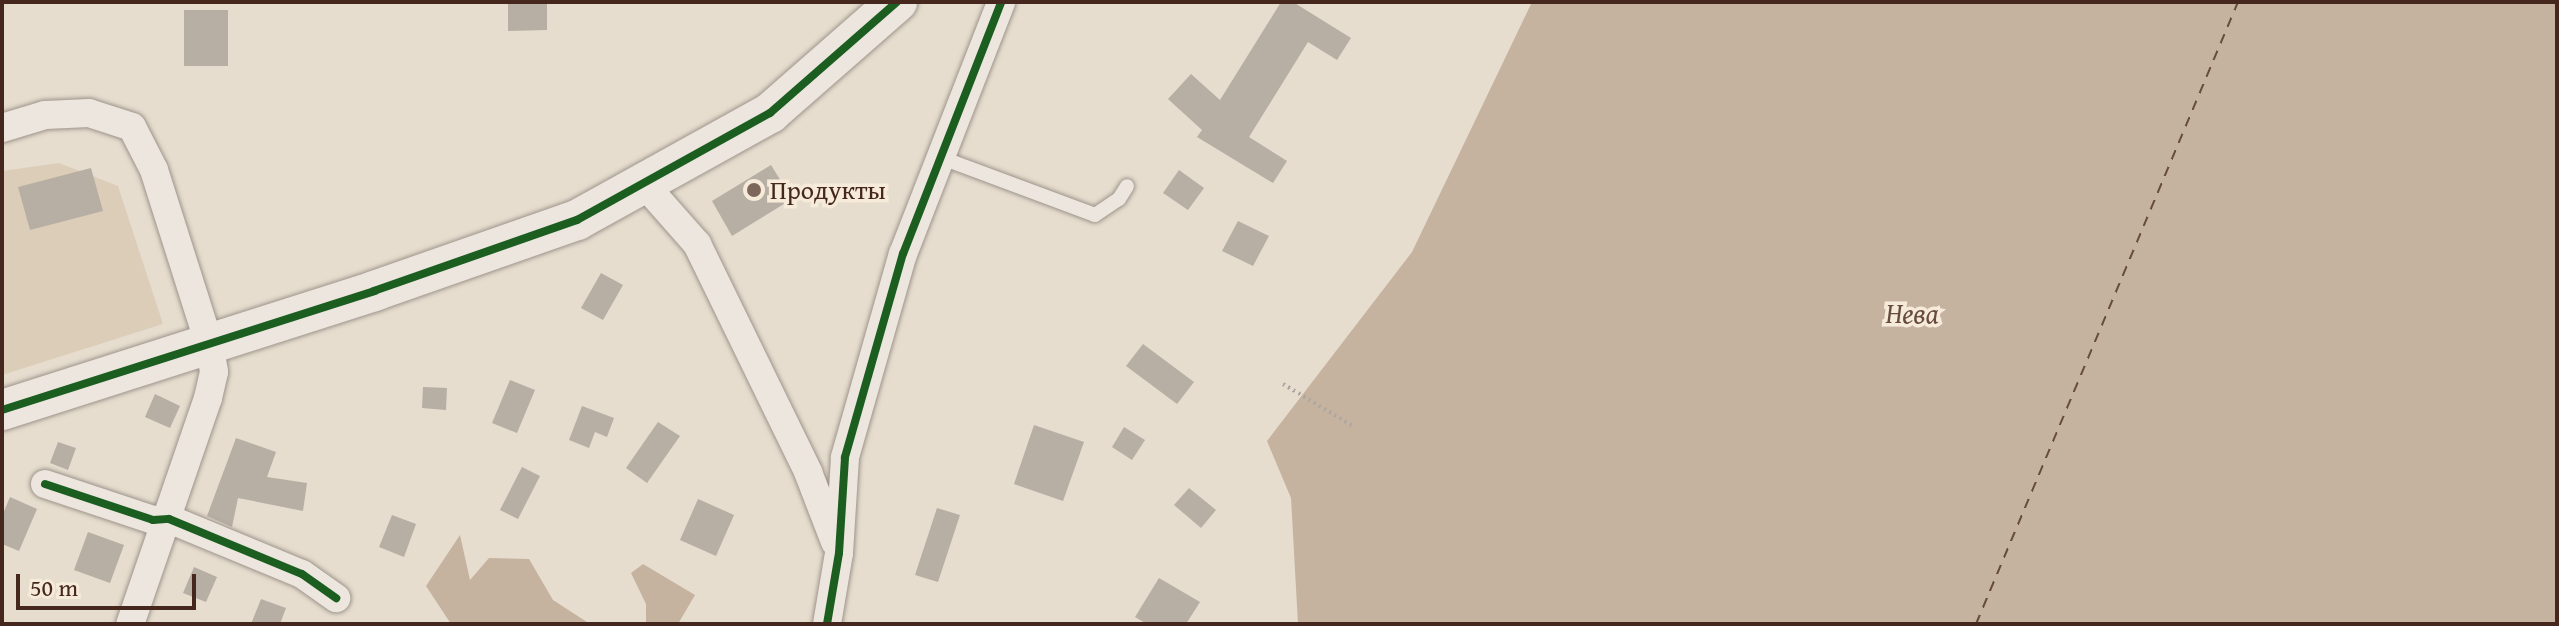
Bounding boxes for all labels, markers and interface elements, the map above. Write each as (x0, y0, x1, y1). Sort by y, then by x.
place label: Продукты (770, 174, 886, 206)
marker: Продукты (745, 181, 763, 199)
water label: Нева (1885, 296, 1939, 330)
scale bar (20, 558, 200, 608)
text: 50 m (30, 570, 78, 605)

